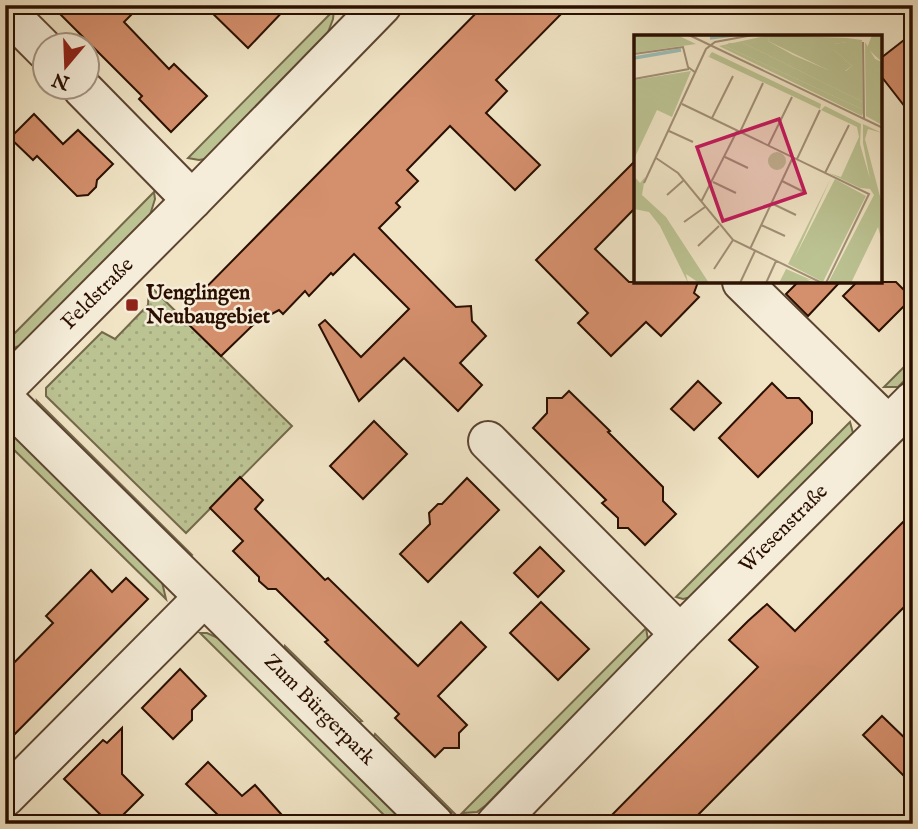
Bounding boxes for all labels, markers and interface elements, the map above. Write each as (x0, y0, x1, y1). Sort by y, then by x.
north arrow (32, 32, 102, 102)
inset map (634, 35, 883, 284)
text: N (49, 66, 74, 95)
street label: Feldstraße (56, 252, 140, 336)
place label: Uenglingen Neubaugebiet (145, 280, 271, 331)
marker: Uenglingen Neubaugebiet (124, 297, 140, 313)
street label: Wiesenstraße (734, 478, 835, 579)
street label: Zum Bürgerpark (257, 648, 381, 772)

